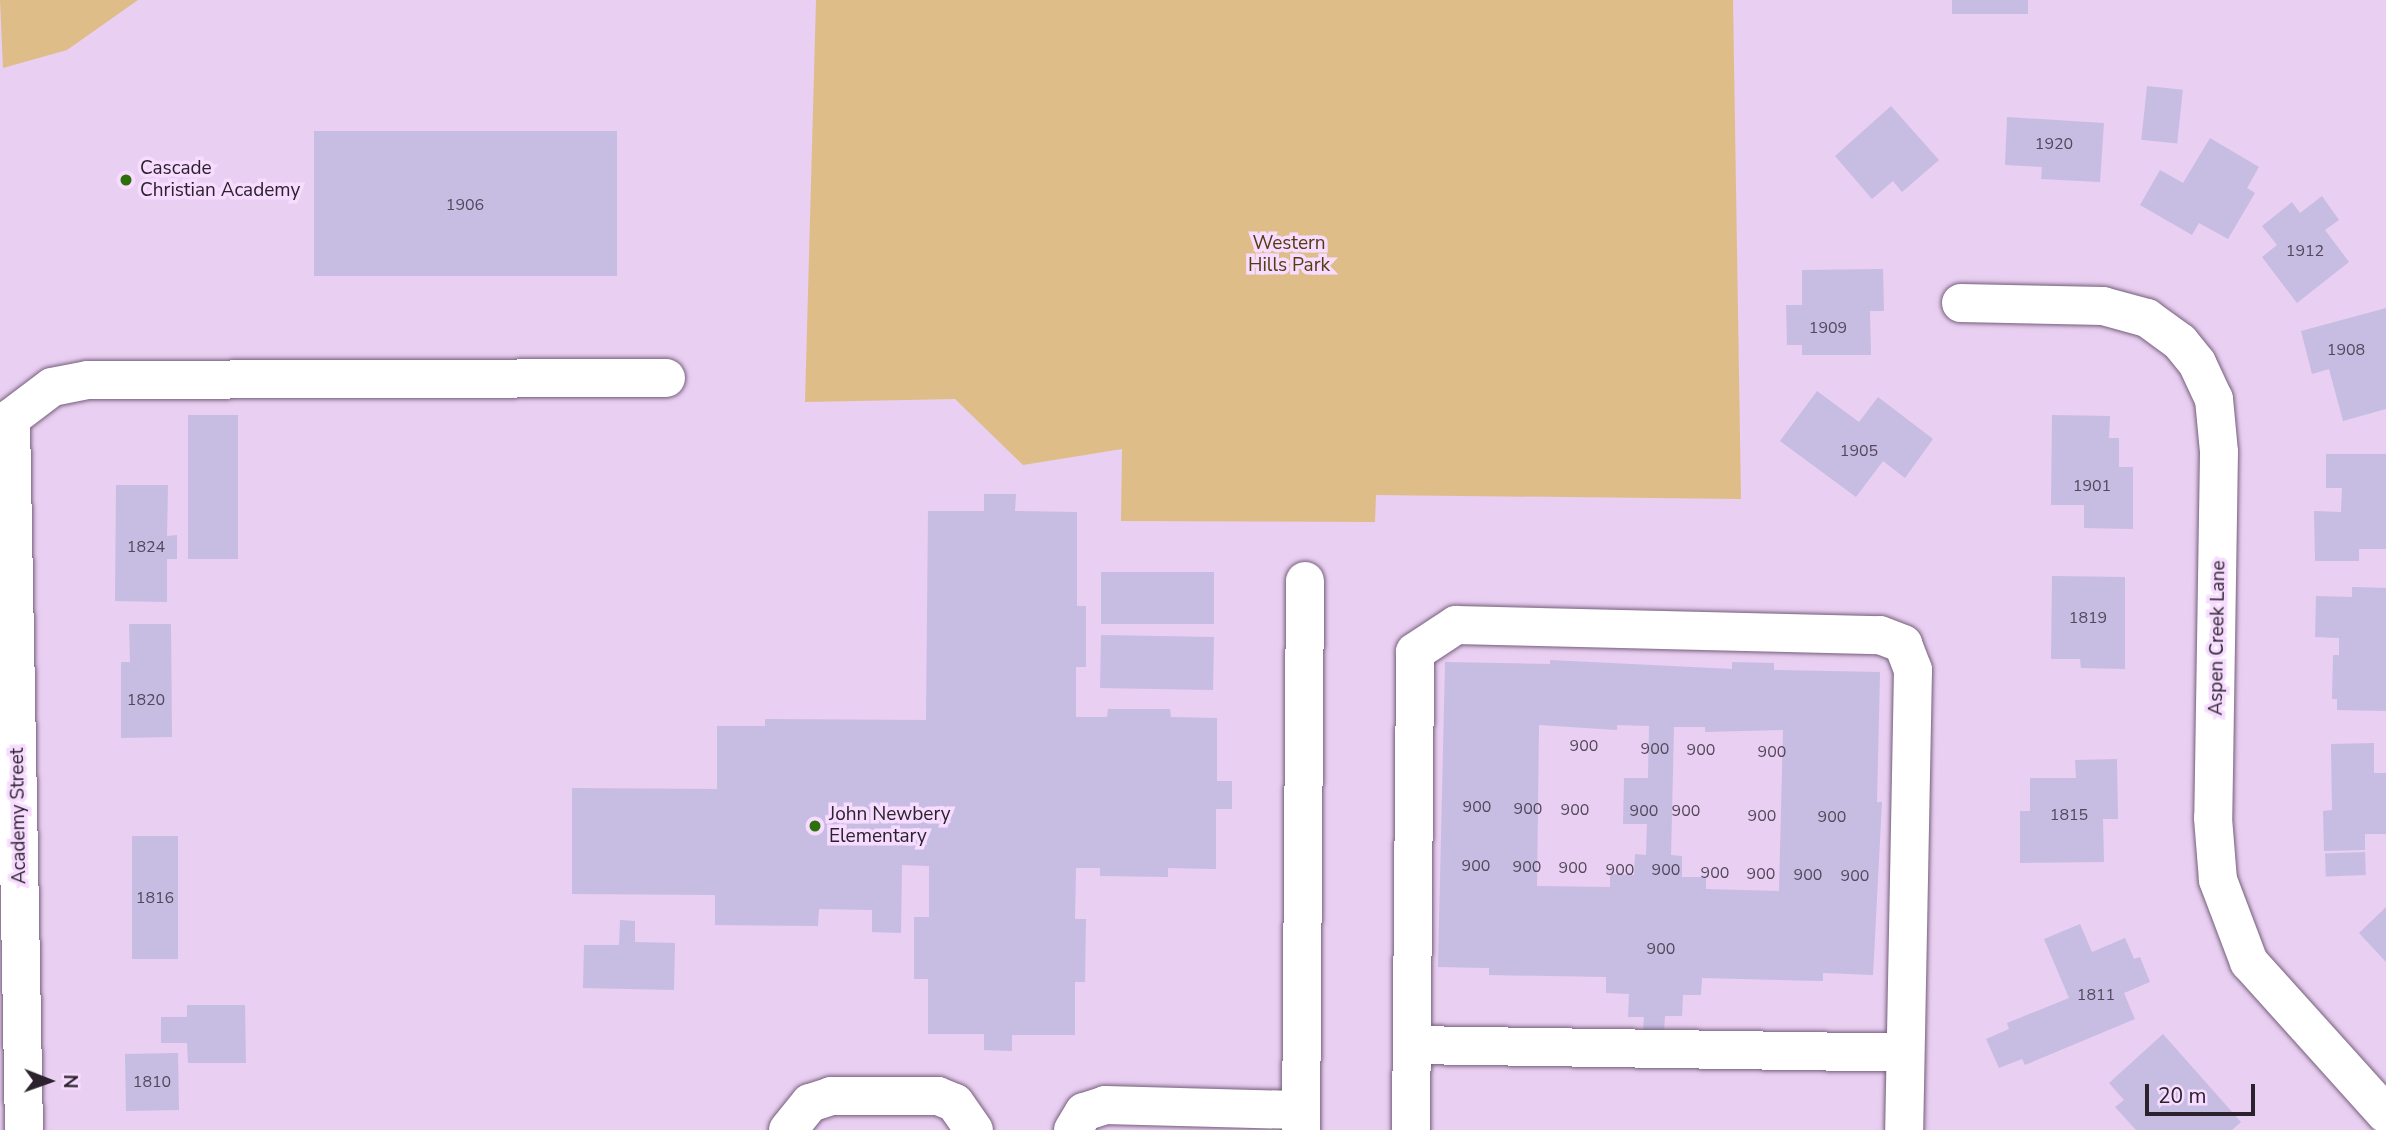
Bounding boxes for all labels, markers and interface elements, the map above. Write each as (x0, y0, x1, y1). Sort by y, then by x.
house number: 1920 (2035, 134, 2073, 154)
place label: Cascade Christian Academy (140, 158, 300, 202)
marker: Cascade Christian Academy (118, 172, 134, 188)
house number: 1906 (446, 195, 484, 215)
park label: Western Hills Park (1248, 233, 1330, 277)
house number: 1912 (2286, 241, 2324, 261)
house number: 1909 (1809, 318, 1847, 338)
house number: 1908 (2327, 340, 2365, 360)
house number: 1905 (1840, 441, 1878, 461)
house number: 1901 (2073, 476, 2111, 496)
house number: 1824 (127, 537, 165, 557)
street label: Aspen Creek Lane (2205, 560, 2231, 716)
house number: 1819 (2069, 608, 2107, 628)
house number: 1820 (127, 690, 165, 710)
house number: 900 (1570, 736, 1598, 756)
house number: 900 (1641, 739, 1669, 759)
house number: 900 (1687, 740, 1715, 760)
house number: 900 (1758, 742, 1786, 762)
street label: Academy Street (6, 748, 32, 884)
house number: 900 (1463, 797, 1491, 817)
house number: 900 (1514, 799, 1542, 819)
house number: 900 (1561, 800, 1589, 820)
house number: 900 (1630, 801, 1658, 821)
house number: 900 (1672, 801, 1700, 821)
place label: John Newbery Elementary (829, 804, 951, 848)
house number: 1815 (2050, 805, 2088, 825)
house number: 900 (1748, 806, 1776, 826)
house number: 900 (1818, 807, 1846, 827)
marker: John Newbery Elementary (807, 818, 823, 834)
house number: 900 (1462, 856, 1490, 876)
house number: 900 (1513, 857, 1541, 877)
house number: 900 (1559, 858, 1587, 878)
house number: 900 (1606, 860, 1634, 880)
house number: 900 (1652, 860, 1680, 880)
house number: 900 (1701, 863, 1729, 883)
house number: 900 (1747, 864, 1775, 884)
house number: 900 (1794, 865, 1822, 885)
house number: 900 (1841, 866, 1869, 886)
house number: 1816 (136, 888, 174, 908)
house number: 900 (1647, 939, 1675, 959)
house number: 1811 (2077, 985, 2115, 1005)
north arrow (14, 1046, 84, 1116)
scale bar (2148, 1070, 2258, 1114)
house number: 1810 (133, 1072, 171, 1092)
text: N (57, 1074, 83, 1089)
text: 20 m (2158, 1082, 2207, 1110)

